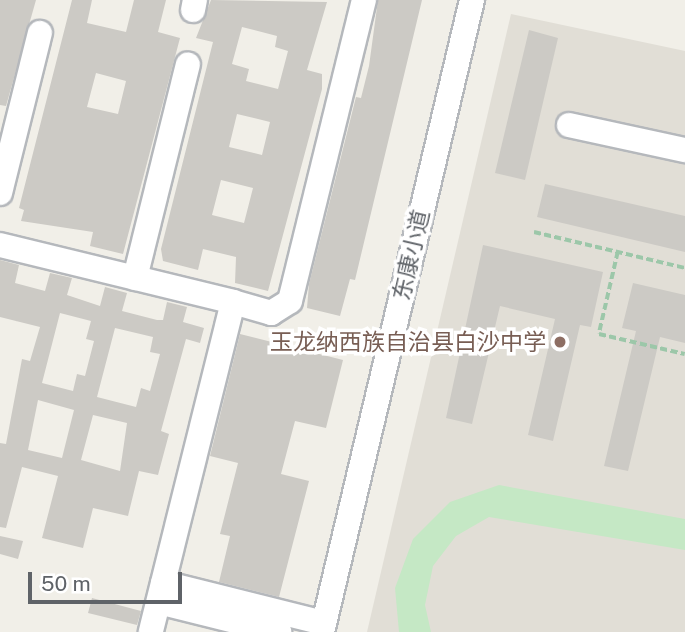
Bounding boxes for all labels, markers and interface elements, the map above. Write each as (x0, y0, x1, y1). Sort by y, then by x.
street label: 东康小道 (387, 207, 435, 303)
place label: 玉龙纳西族自治县白沙中学 (270, 328, 546, 356)
marker: 玉龙纳西族自治县白沙中学 (552, 334, 568, 350)
scale bar (32, 558, 186, 602)
text: 50 m (41, 571, 91, 596)

